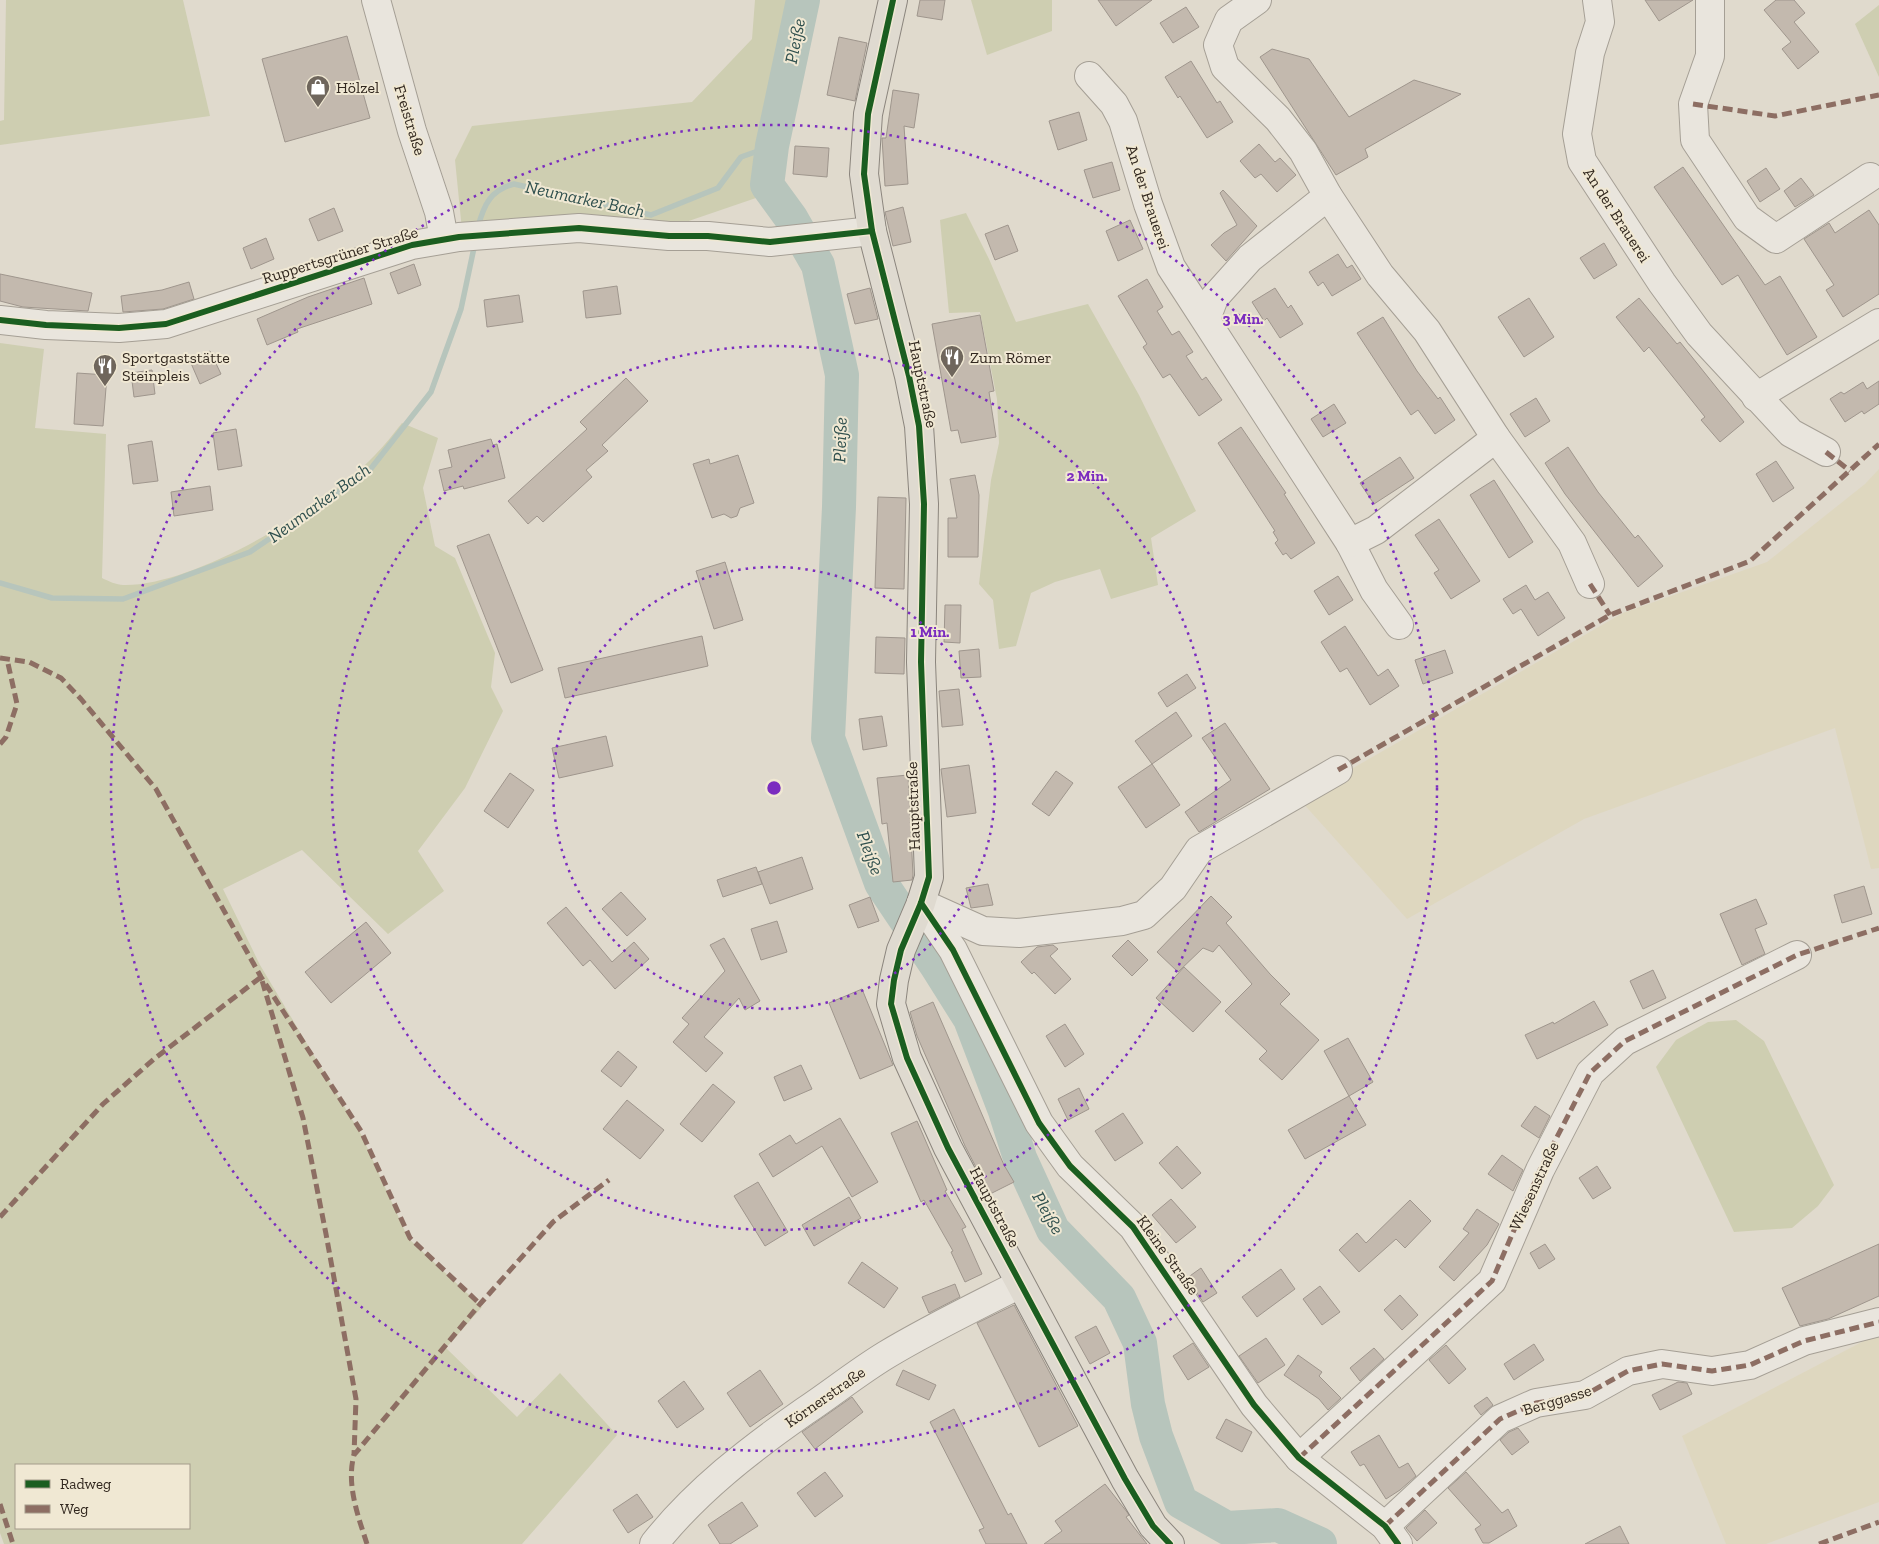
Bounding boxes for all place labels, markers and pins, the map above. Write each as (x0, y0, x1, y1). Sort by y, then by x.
shop icon: Hölzel (305, 74, 331, 108)
place label: Hölzel (336, 78, 379, 97)
restaurant icon: Zum Römer (939, 344, 965, 378)
place label: Sportgaststätte Steinpleis (122, 348, 230, 385)
place label: Zum Römer (970, 348, 1052, 367)
restaurant icon: Sportgaststätte Steinpleis (92, 353, 118, 387)
centre of rings (765, 779, 783, 797)

